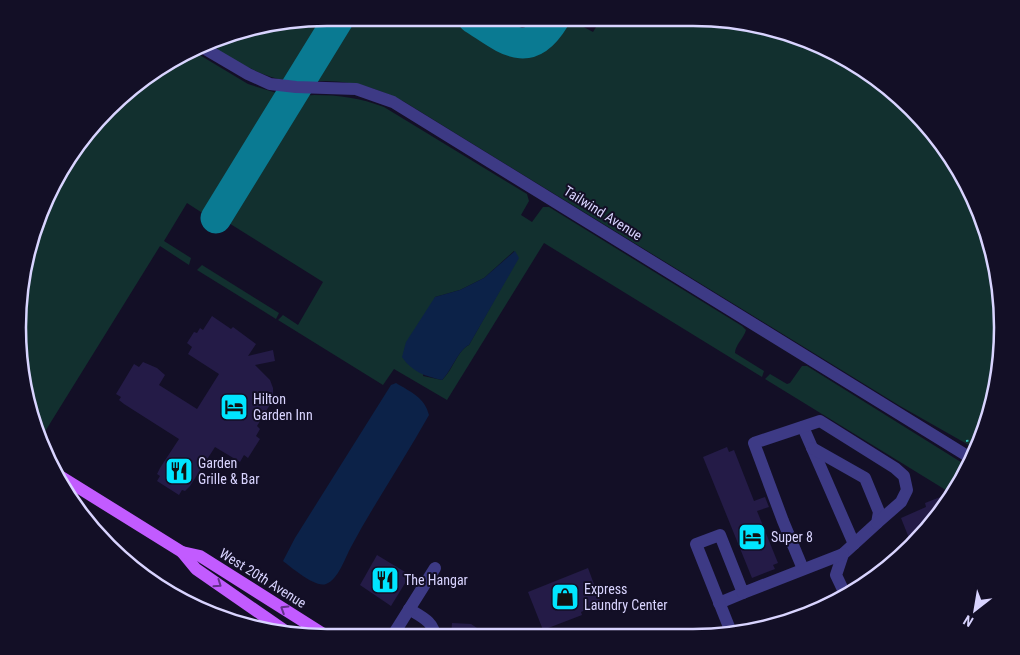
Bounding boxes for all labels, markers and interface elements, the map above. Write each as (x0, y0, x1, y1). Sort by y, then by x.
street label: Tailwind Avenue (561, 183, 645, 244)
place label: Hilton Garden Inn (253, 391, 313, 423)
hotel icon: Hilton Garden Inn (219, 392, 249, 422)
place label: Garden Grille & Bar (198, 455, 259, 487)
restaurant icon: Garden Grille & Bar (164, 456, 194, 486)
hotel icon: Super 8 (737, 522, 767, 552)
place label: Super 8 (771, 529, 813, 545)
street label: West 20th Avenue (217, 545, 310, 611)
restaurant icon: The Hangar (370, 565, 400, 595)
place label: The Hangar (404, 572, 468, 588)
one-way arrow (212, 578, 222, 587)
place label: Express Laundry Center (584, 581, 668, 613)
shop icon: Express Laundry Center (550, 582, 580, 612)
north arrow (950, 585, 1000, 635)
one-way arrow (280, 605, 289, 615)
text: N (961, 612, 976, 630)

